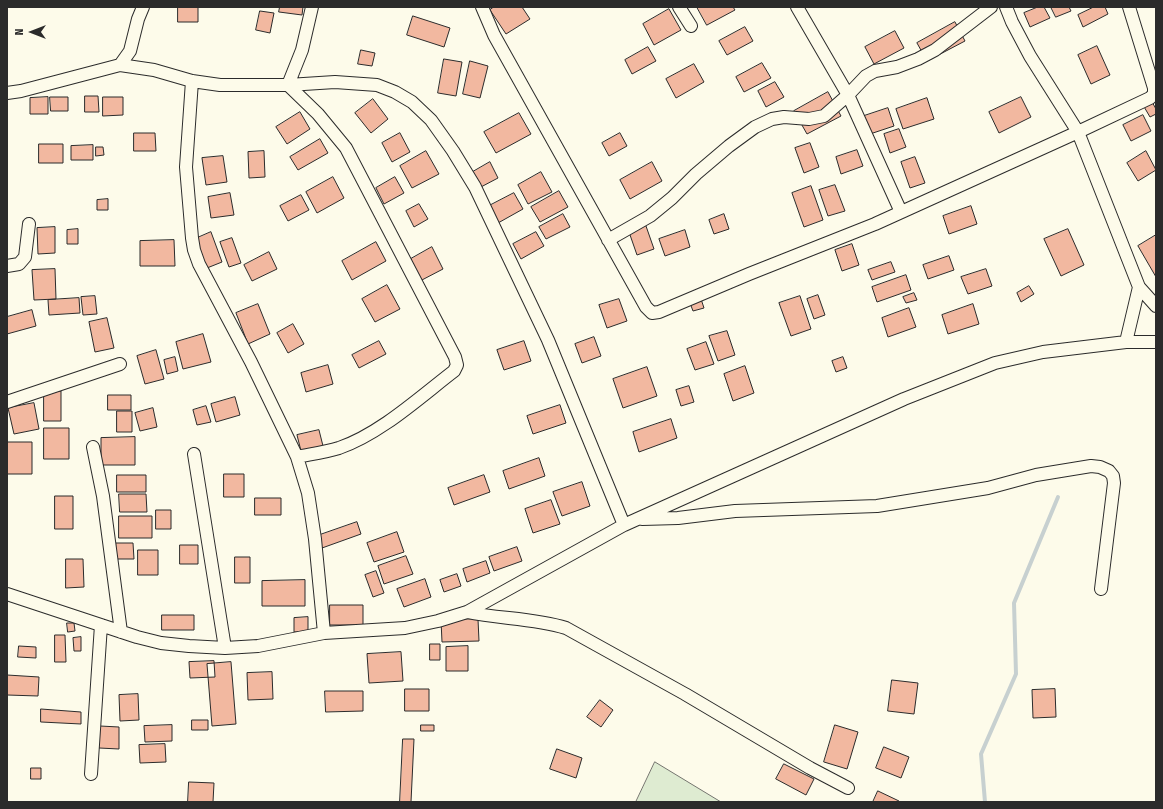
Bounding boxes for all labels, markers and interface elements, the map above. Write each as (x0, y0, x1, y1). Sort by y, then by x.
north arrow (12, 12, 52, 52)
text: N (13, 29, 26, 35)

